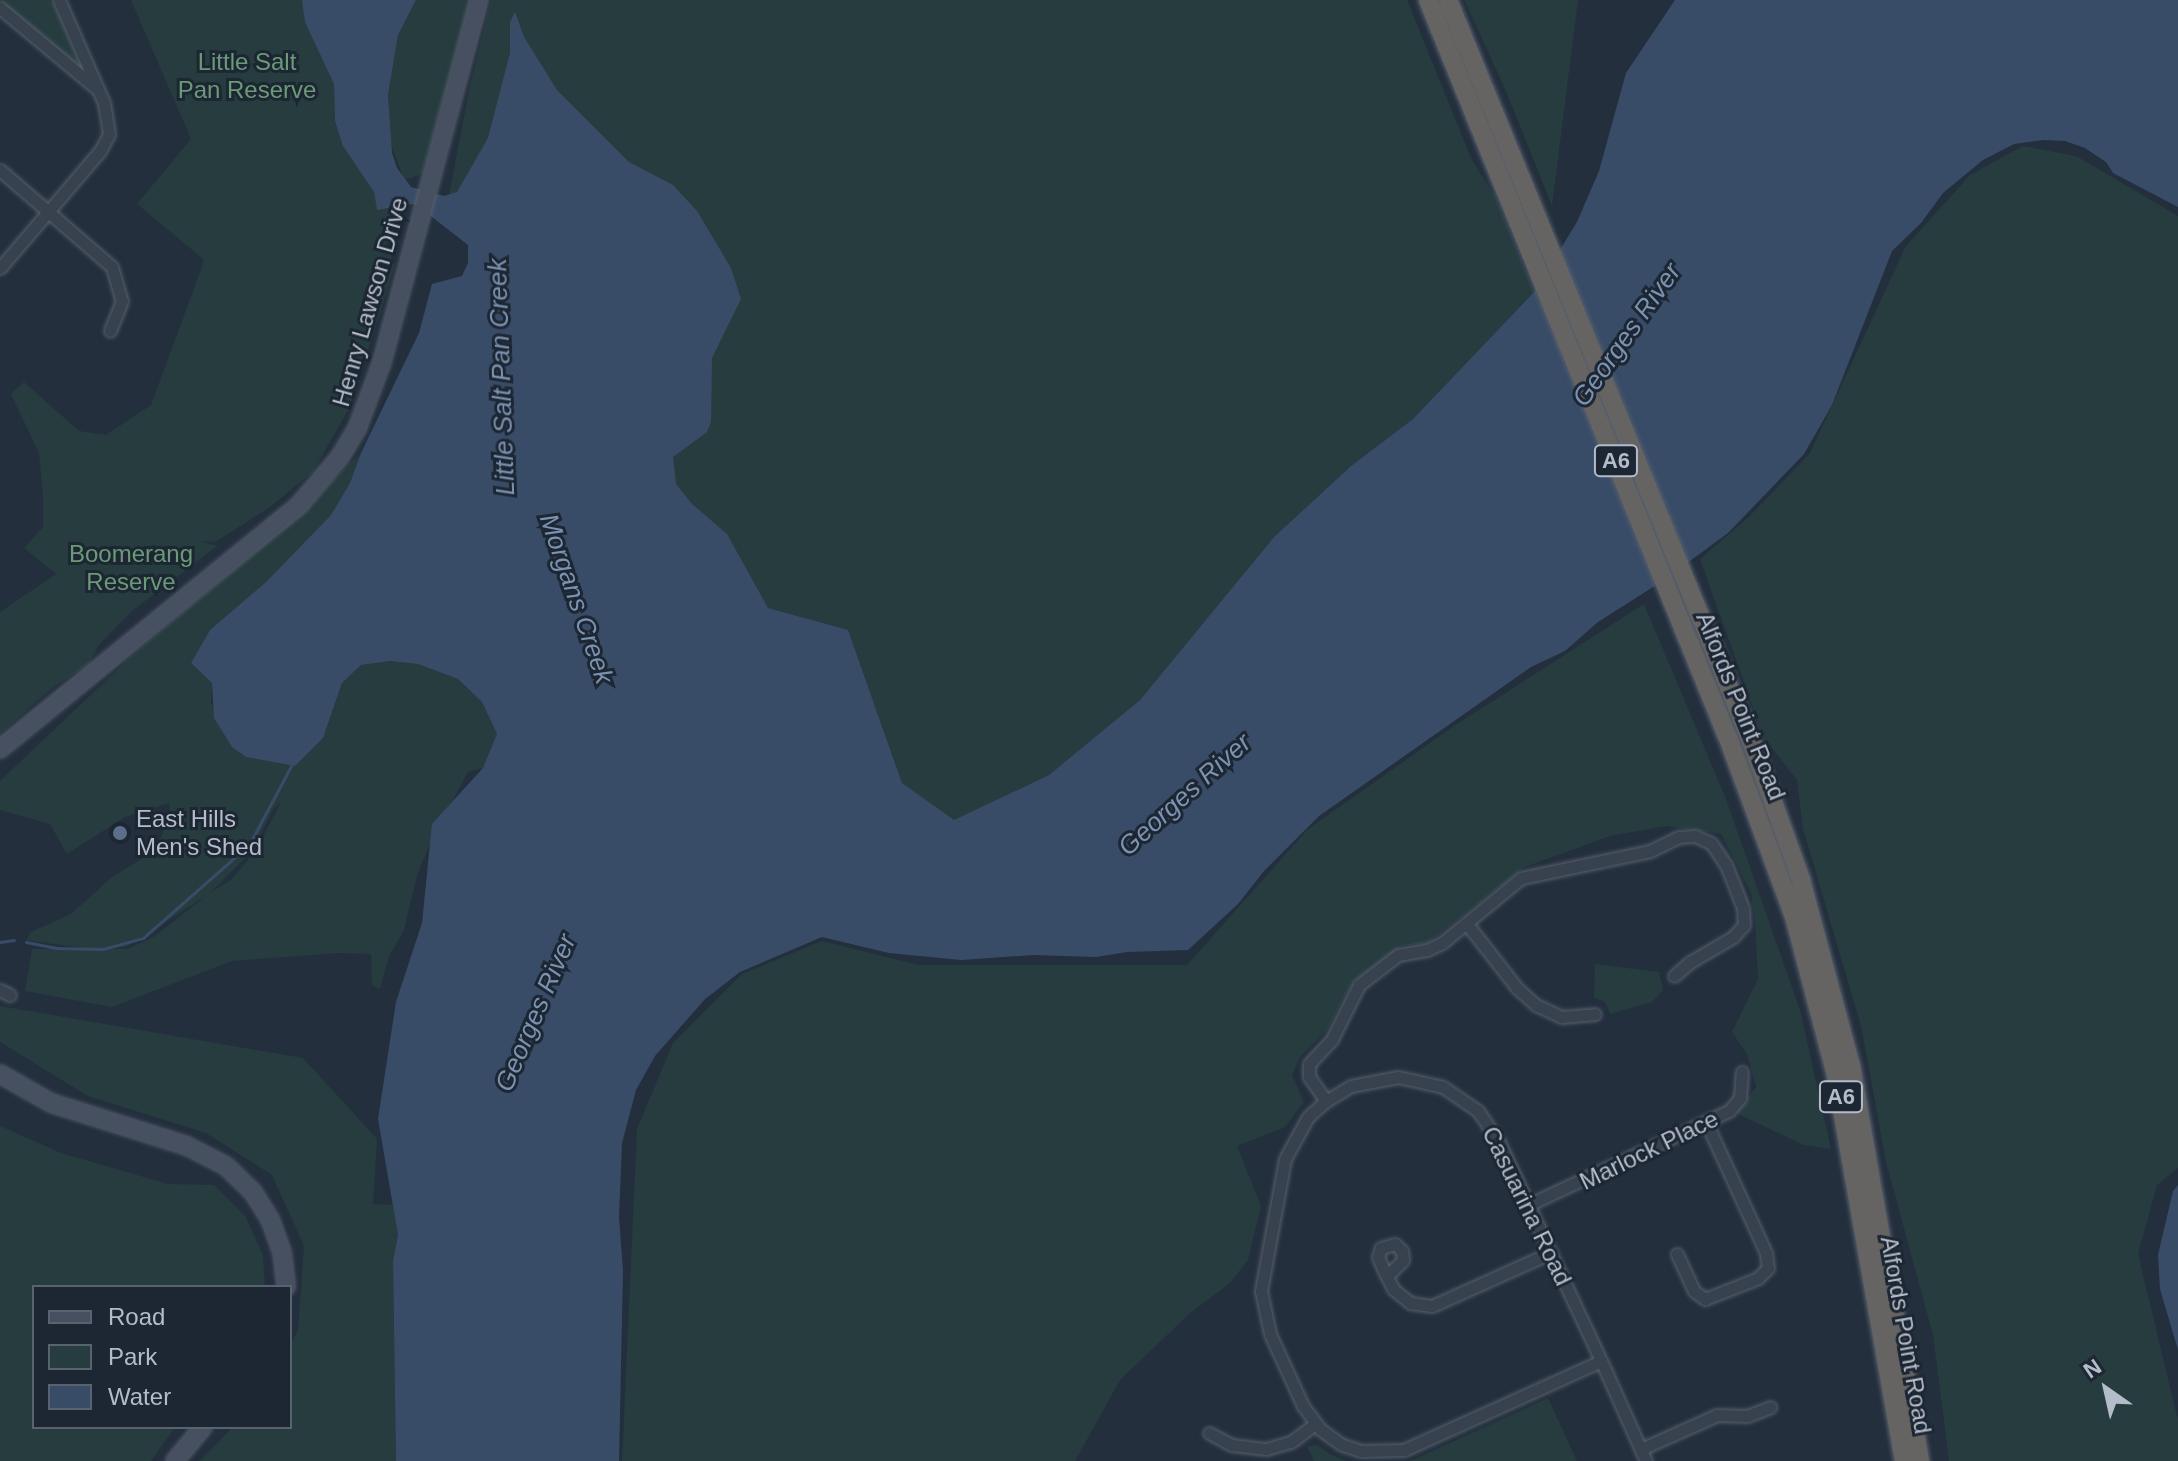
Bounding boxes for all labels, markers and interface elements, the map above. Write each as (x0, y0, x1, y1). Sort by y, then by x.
park label: Little Salt Pan Reserve (178, 48, 316, 104)
street label: Henry Lawson Drive (326, 194, 414, 410)
water label: Georges River (1566, 257, 1688, 413)
water label: Little Salt Pan Creek (482, 258, 522, 496)
road number: A6 (1592, 443, 1640, 479)
water label: Morgans Creek (532, 510, 620, 688)
park label: Boomerang Reserve (69, 540, 193, 596)
street label: Alfords Point Road (1690, 608, 1792, 804)
water label: Georges River (1112, 727, 1258, 863)
place label: East Hills Men's Shed (136, 805, 262, 861)
marker: East Hills Men's Shed (111, 824, 129, 842)
water label: Georges River (489, 930, 583, 1096)
road number: A6 (1817, 1079, 1865, 1115)
street label: Marlock Place (1575, 1104, 1723, 1196)
street label: Casuarina Road (1476, 1122, 1578, 1290)
street label: Alfords Point Road (1874, 1234, 1938, 1436)
legend (32, 1285, 292, 1429)
text: Road (108, 1303, 165, 1330)
text: Park (108, 1343, 157, 1370)
north arrow (2066, 1349, 2146, 1429)
text: N (2079, 1354, 2106, 1383)
text: Water (108, 1383, 171, 1410)

